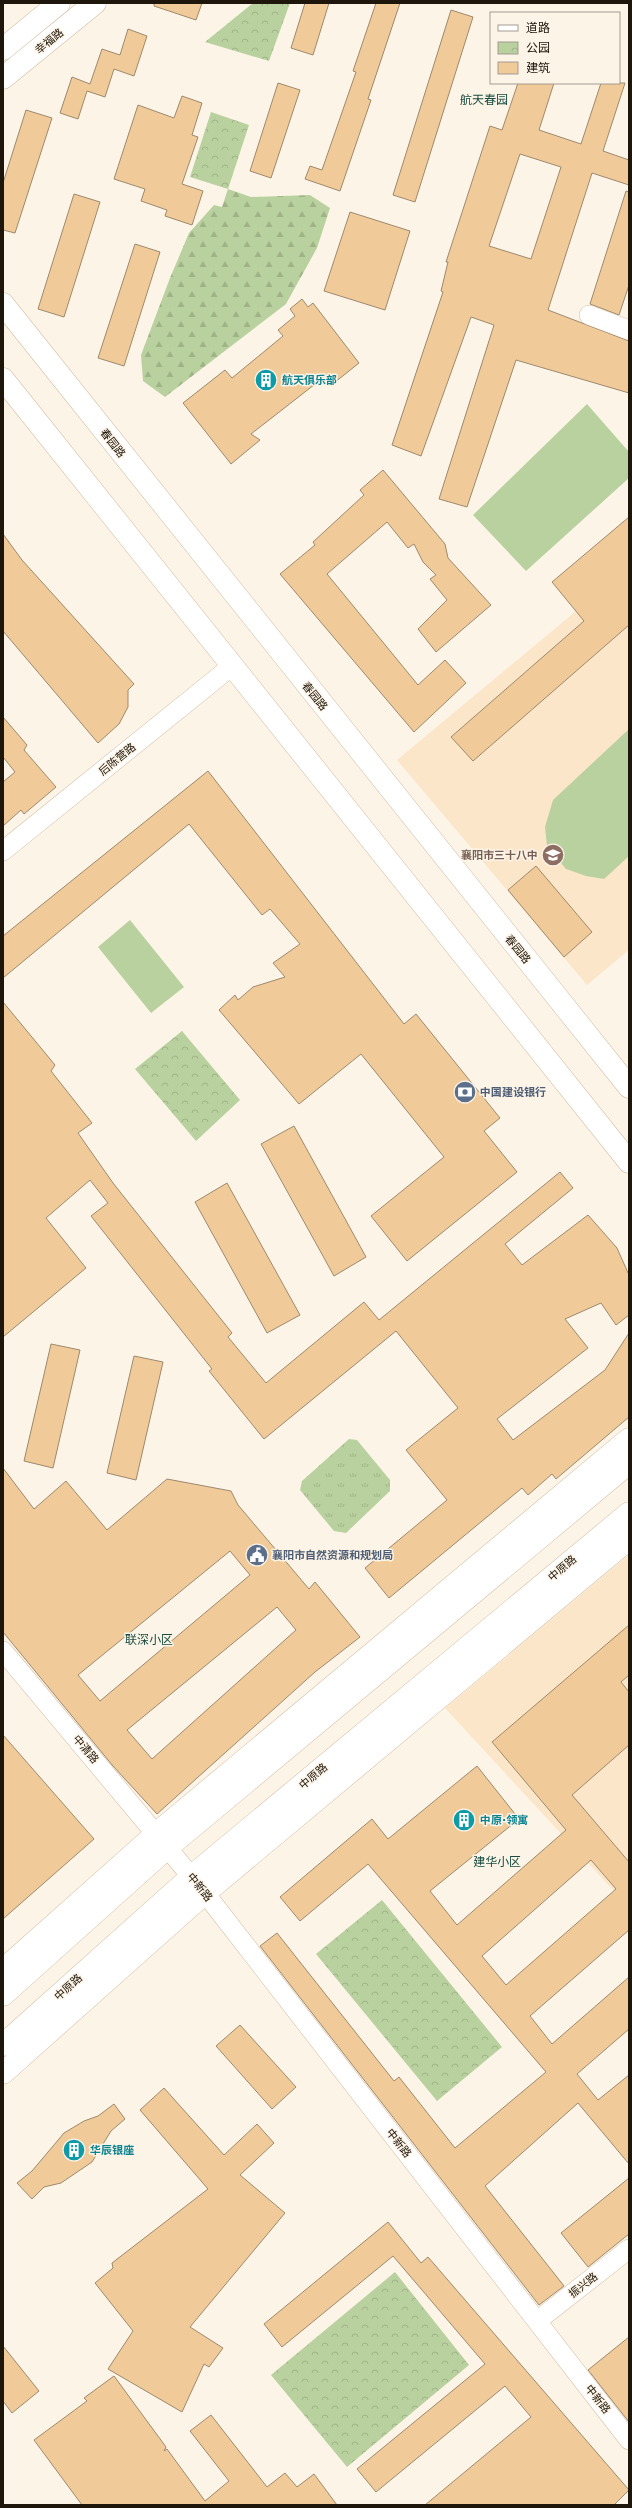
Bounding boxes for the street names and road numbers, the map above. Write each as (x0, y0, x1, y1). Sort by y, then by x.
street label: 幸福路 (32, 26, 66, 57)
street label: 春园路 (97, 426, 128, 460)
street label: 春园路 (299, 679, 330, 713)
street label: 后陈营路 (96, 740, 139, 778)
street label: 春园路 (502, 932, 533, 966)
street label: 中原路 (546, 1553, 579, 1584)
street label: 中清路 (70, 1733, 101, 1766)
street label: 中原路 (297, 1761, 330, 1792)
street label: 中新路 (184, 1870, 215, 1904)
street label: 中原路 (52, 1972, 85, 2003)
street label: 中新路 (383, 2126, 414, 2160)
street label: 振兴路 (566, 2270, 600, 2301)
street label: 中新路 (582, 2382, 613, 2416)

